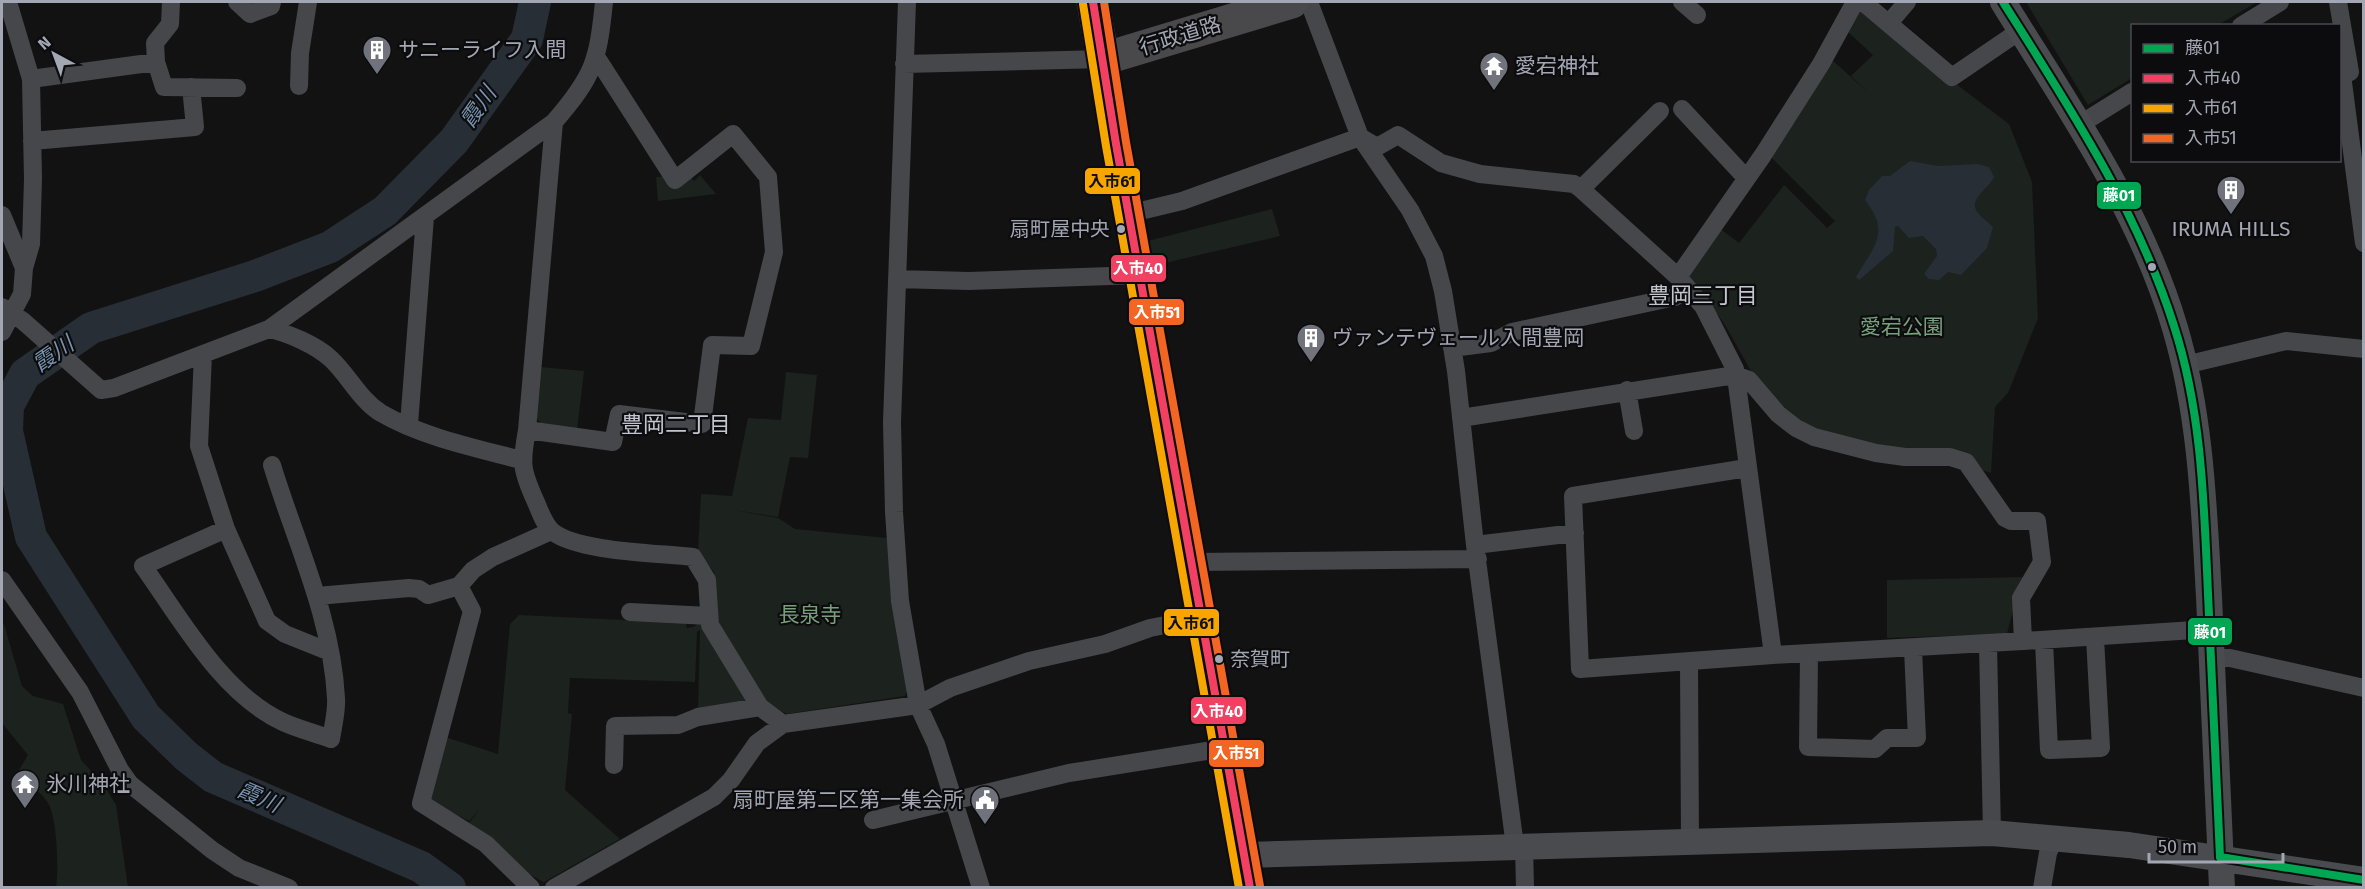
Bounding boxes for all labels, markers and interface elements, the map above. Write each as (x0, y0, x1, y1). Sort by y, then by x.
street label: 行政道路 (1136, 11, 1224, 61)
north arrow (24, 24, 84, 84)
legend (2131, 24, 2341, 162)
text: N (34, 32, 55, 54)
building icon: サニーライフ入間 (361, 34, 393, 76)
place label: サニーライフ入間 (398, 37, 566, 63)
text: 藤01 (2185, 37, 2220, 59)
temple icon: 愛宕神社 (1478, 50, 1510, 92)
place label: 愛宕神社 (1515, 53, 1599, 79)
text: 入市40 (2185, 67, 2241, 89)
water label: 霞川 (454, 80, 503, 133)
text: 入市61 (2185, 97, 2238, 119)
text: 入市51 (2185, 127, 2237, 149)
line badge: 入市61 (1084, 167, 1141, 195)
text: 入市61 (1088, 172, 1136, 191)
building icon: IRUMA HILLS (2215, 174, 2247, 216)
line badge: 藤01 (2096, 181, 2142, 210)
text: 藤01 (2103, 186, 2135, 205)
place label: IRUMA HILLS (2171, 216, 2291, 242)
place label: 扇町屋中央 (1010, 217, 1110, 241)
marker: 扇町屋中央 (1115, 223, 1127, 235)
line badge: 入市40 (1110, 254, 1167, 283)
text: 入市40 (1113, 259, 1163, 278)
unlabelled marker (2146, 261, 2158, 273)
district label: 豊岡三丁目 (1648, 282, 1758, 309)
line badge: 入市51 (1128, 298, 1185, 326)
text: 入市51 (1133, 303, 1181, 322)
park label: 愛宕公園 (1860, 314, 1944, 340)
building icon: ヴァンテヴェール入間豊岡 (1295, 322, 1327, 364)
place label: ヴァンテヴェール入間豊岡 (1332, 325, 1584, 351)
water label: 霞川 (27, 329, 80, 378)
district label: 豊岡二丁目 (621, 411, 731, 438)
park label: 長泉寺 (779, 602, 842, 628)
line badge: 入市61 (1163, 608, 1220, 637)
text: 入市61 (1167, 614, 1215, 633)
line badge: 藤01 (2187, 617, 2233, 646)
text: 藤01 (2194, 623, 2226, 642)
place label: 奈賀町 (1230, 647, 1290, 671)
marker: 奈賀町 (1213, 653, 1225, 665)
line badge: 入市40 (1190, 696, 1247, 725)
text: 入市40 (1193, 702, 1243, 721)
line badge: 入市51 (1208, 739, 1265, 768)
text: 入市51 (1212, 744, 1260, 763)
temple icon: 氷川神社 (9, 768, 41, 810)
place label: 氷川神社 (46, 771, 130, 797)
water label: 霞川 (233, 776, 286, 819)
public building icon: 扇町屋第二区第一集会所 (969, 784, 1001, 826)
place label: 扇町屋第二区第一集会所 (733, 787, 964, 813)
scale bar (2149, 826, 2282, 864)
text: 50 m (2158, 836, 2197, 858)

